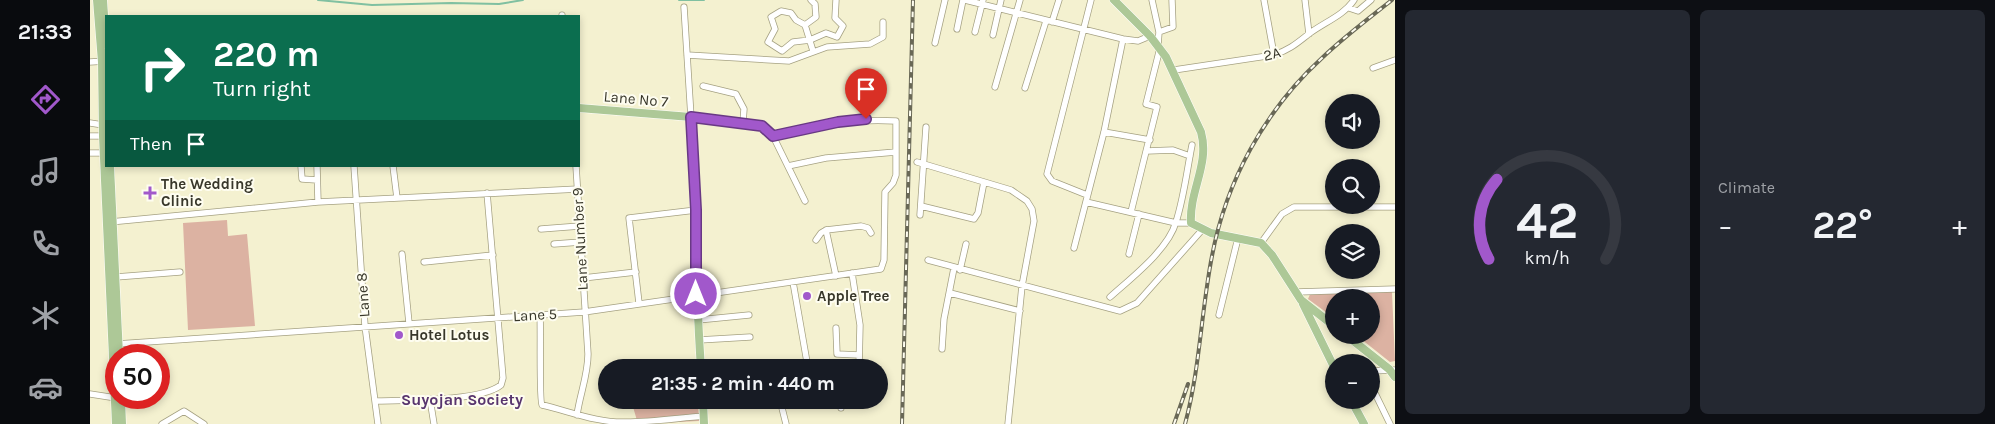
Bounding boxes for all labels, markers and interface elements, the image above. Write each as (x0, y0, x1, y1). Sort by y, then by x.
text: 21:33 (18, 19, 72, 45)
text: 220 m (213, 34, 320, 75)
icon: right (130, 35, 195, 100)
street label: 2A (1261, 43, 1283, 65)
pin (845, 68, 887, 119)
icon: arrive (852, 75, 880, 103)
text: Turn right (213, 76, 311, 102)
icon: directions (28, 82, 63, 117)
street label: Lane No 7 (603, 87, 669, 111)
map controls (1325, 94, 1380, 409)
button: sound (1325, 94, 1380, 149)
icon: arrive (182, 130, 210, 158)
text: Then (130, 133, 172, 155)
icon: music (28, 154, 63, 189)
button: search (1325, 159, 1380, 214)
place label: The Wedding Clinic (161, 175, 253, 210)
text: Climate (1718, 178, 1775, 197)
marker: The Wedding Clinic (143, 186, 157, 200)
street label: Lane Number 9 (568, 187, 592, 291)
text: 42 (1516, 190, 1579, 251)
text: 22° (1812, 203, 1873, 248)
text: − (1718, 209, 1733, 242)
text: + (1952, 209, 1967, 242)
button: layers (1325, 224, 1380, 279)
icon: phone (28, 226, 63, 261)
text: km/h (1525, 248, 1570, 269)
position arrow (669, 267, 721, 319)
street label: Lane 8 (352, 272, 374, 318)
place label: Apple Tree (817, 287, 890, 305)
button: + (1325, 289, 1380, 344)
marker: Apple Tree (801, 290, 813, 302)
icon: climate (28, 298, 63, 333)
street label: Lane 5 (513, 305, 557, 325)
place label: Hotel Lotus (409, 326, 490, 344)
marker: Hotel Lotus (393, 329, 405, 341)
speed limit sign: 50 (105, 344, 170, 409)
button: − (1325, 354, 1380, 409)
icon: car (28, 370, 63, 405)
text: 21:35 · 2 min · 440 m (651, 373, 835, 395)
district label: Suyojan Society (401, 390, 523, 409)

